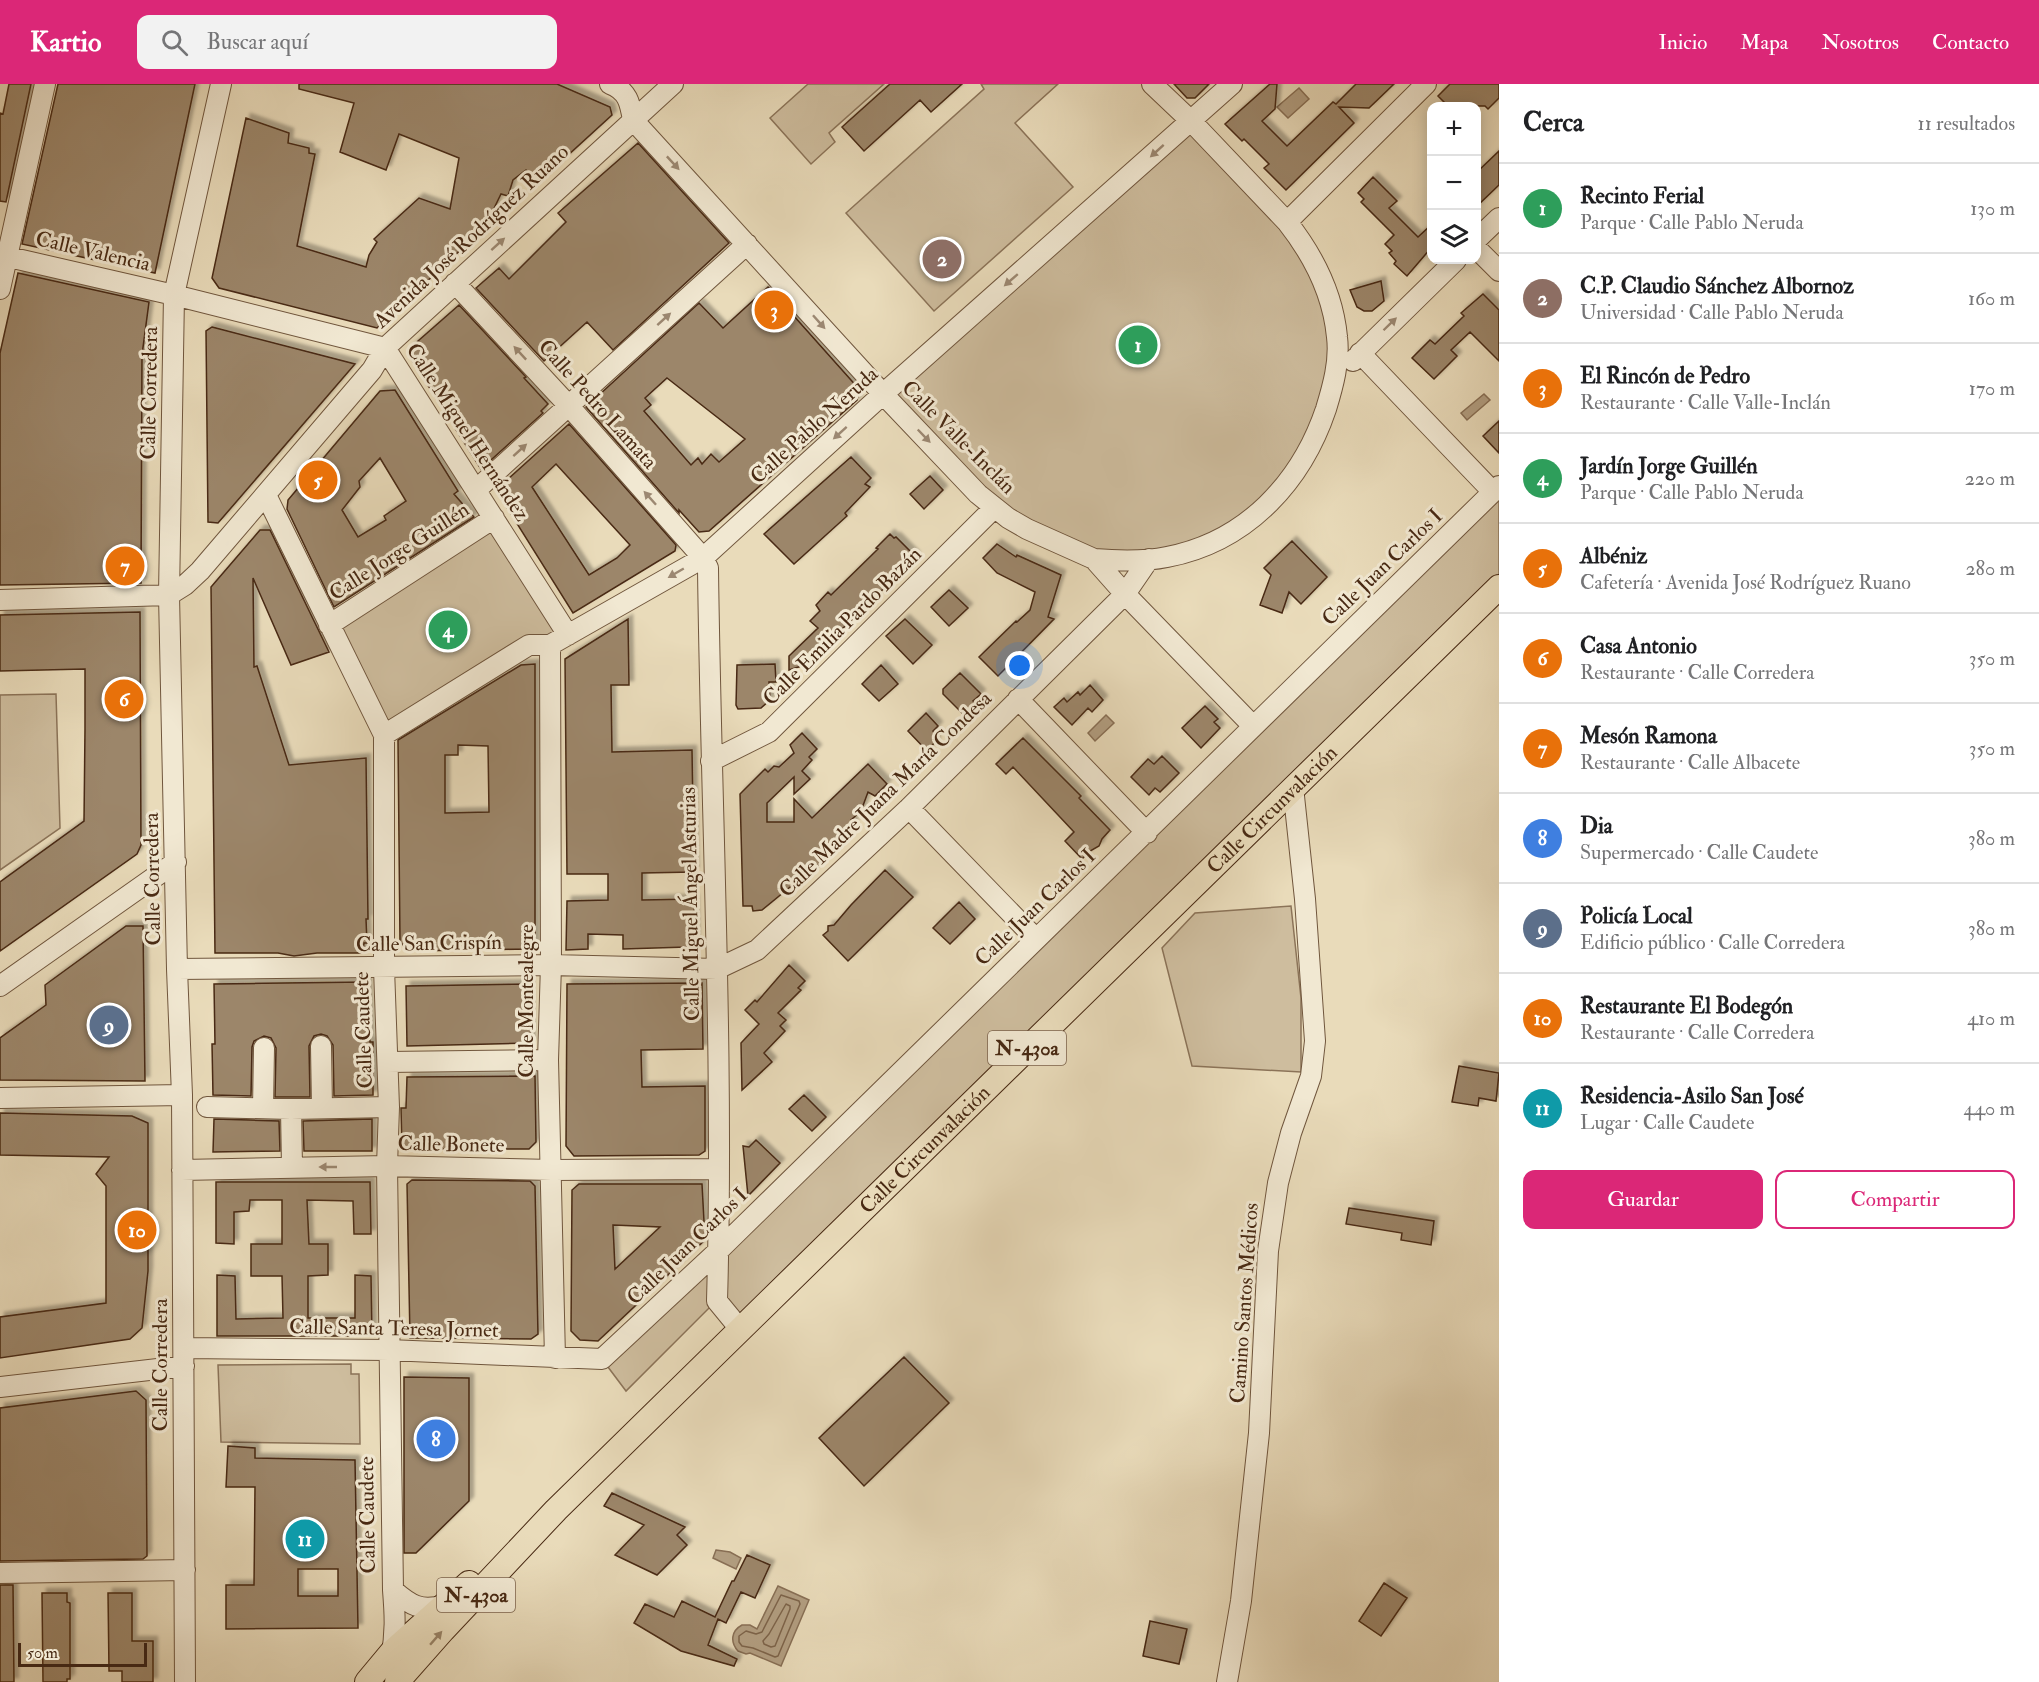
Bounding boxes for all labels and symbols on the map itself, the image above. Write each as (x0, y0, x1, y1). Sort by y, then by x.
street label: Avenida José Rodríguez Ruano (367, 139, 575, 335)
one-way arrow (1150, 144, 1165, 158)
one-way arrow (666, 155, 679, 170)
street label: Calle Valencia (33, 225, 153, 278)
pin: 2 (922, 236, 962, 282)
one-way arrow (490, 238, 505, 251)
one-way arrow (1004, 273, 1019, 287)
pin: 3 (754, 288, 794, 332)
one-way arrow (656, 313, 671, 326)
one-way arrow (811, 315, 825, 329)
one-way arrow (1383, 317, 1398, 331)
pin: 1 (1118, 322, 1158, 368)
street label: Calle Corredera (135, 326, 164, 460)
street label: Calle Pedro Lamata (532, 334, 663, 475)
street label: Calle Miguel Hernández (400, 338, 535, 526)
one-way arrow (513, 346, 527, 361)
street label: Calle Pablo Neruda (745, 361, 884, 490)
street label: Calle Valle-Inclán (896, 375, 1021, 500)
one-way arrow (833, 426, 848, 439)
one-way arrow (916, 429, 930, 443)
one-way arrow (512, 444, 527, 457)
pin: 5 (298, 458, 338, 502)
one-way arrow (644, 491, 657, 506)
street label: Calle Jorge Guillén (324, 496, 475, 607)
street label: Calle Juan Carlos I (1316, 503, 1448, 632)
street label: Calle Emilia Pardo Bazán (757, 541, 928, 712)
pin: 7 (106, 544, 144, 588)
one-way arrow (667, 568, 684, 578)
pin: 4 (428, 608, 468, 652)
your location (1005, 651, 1034, 680)
pin: 6 (104, 676, 144, 722)
street label: Calle Madre Juana María Condesa (773, 685, 998, 903)
street label: Calle Circunvalación (1201, 739, 1344, 880)
street label: Calle Miguel Ángel Asturias (675, 787, 706, 1021)
street label: Calle Corredera (138, 812, 167, 946)
street label: Calle Juan Carlos I (969, 843, 1101, 972)
street label: Calle Montealegre (513, 924, 540, 1078)
street label: Calle San Crispín (356, 929, 502, 958)
street label: Calle Caudete (348, 971, 379, 1089)
pin: 9 (90, 1002, 128, 1048)
road number: N-430a (988, 1031, 1066, 1065)
street label: Calle Circunvalación (854, 1079, 996, 1220)
street label: Calle Bonete (397, 1130, 505, 1159)
one-way arrow (319, 1162, 338, 1172)
street label: Calle Juan Carlos I (621, 1182, 753, 1311)
street label: Camino Santos Médicos (1224, 1202, 1265, 1404)
pin: 10 (118, 1208, 156, 1252)
street label: Calle Corredera (147, 1298, 174, 1432)
street label: Calle Santa Teresa Jornet (289, 1313, 499, 1344)
pin: 8 (416, 1416, 456, 1462)
street label: Calle Caudete (353, 1456, 382, 1574)
pin: 11 (286, 1516, 324, 1562)
road number: N-430a (437, 1578, 515, 1612)
one-way arrow (429, 1631, 442, 1646)
scale bar (18, 1640, 147, 1668)

